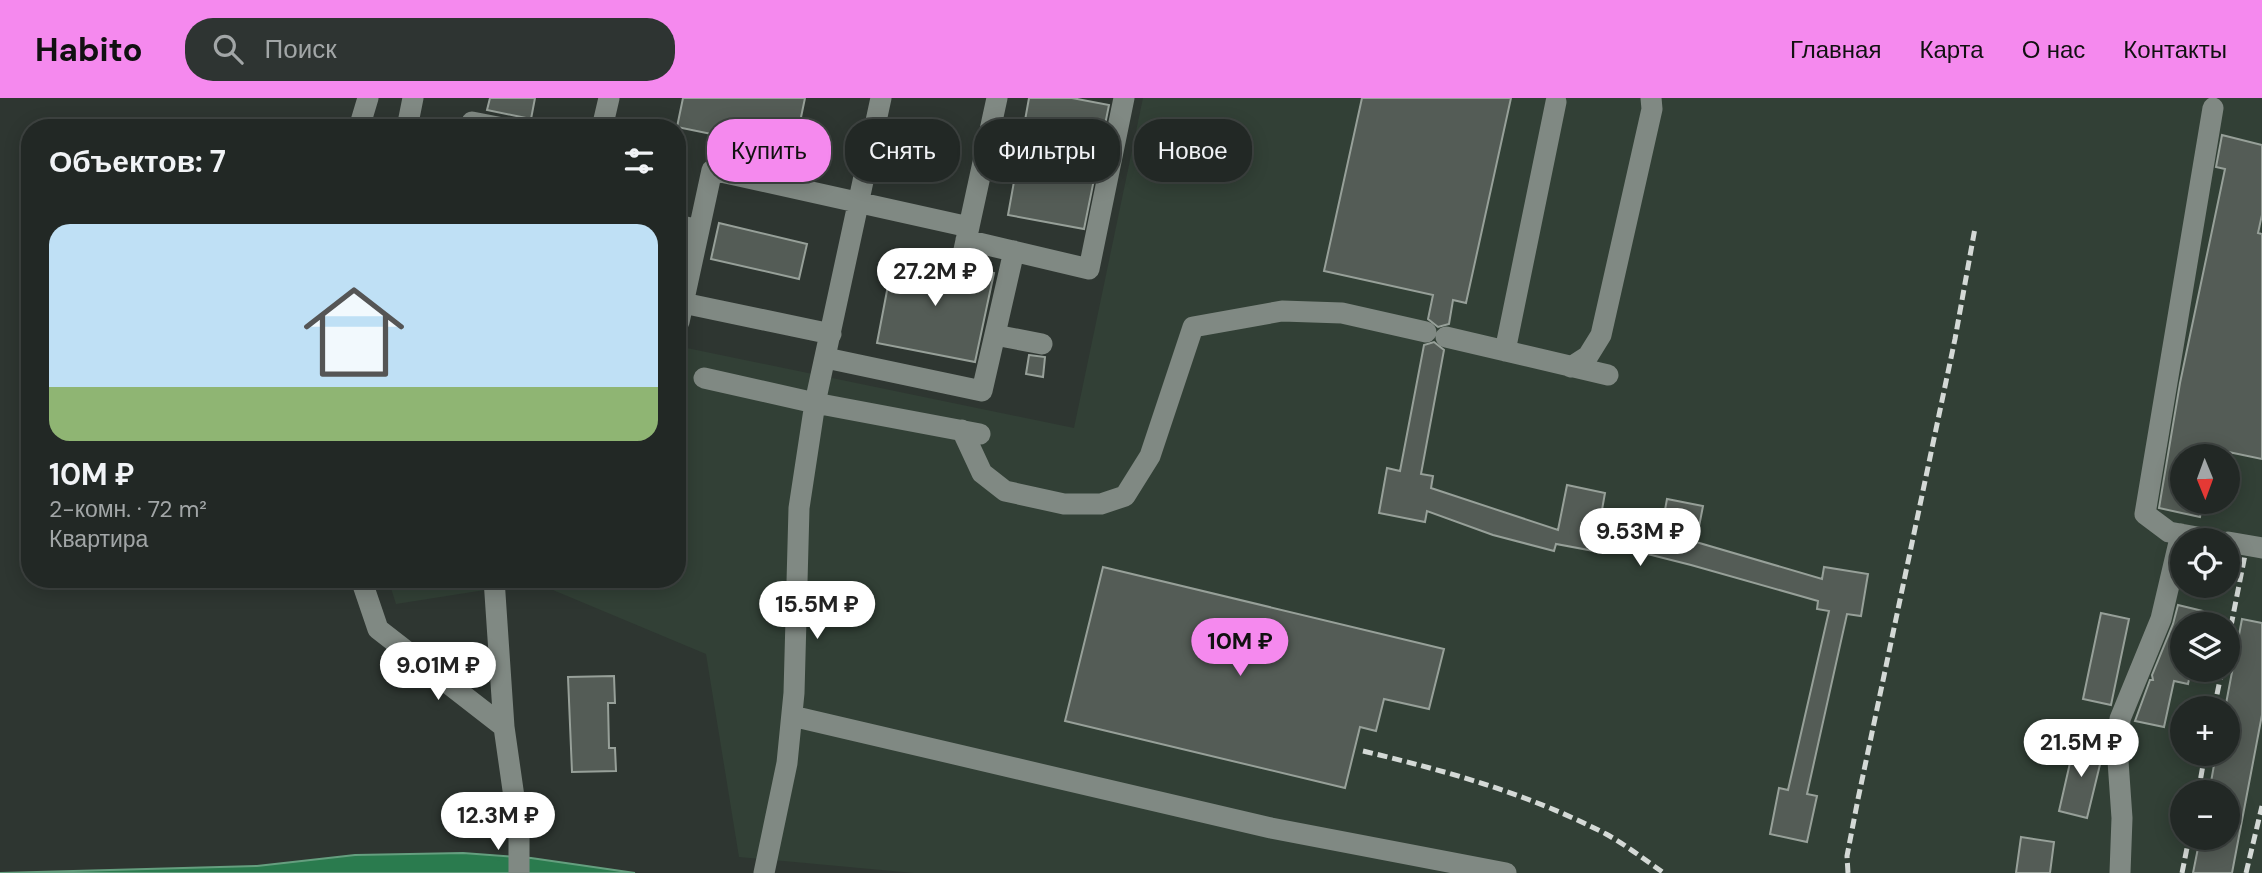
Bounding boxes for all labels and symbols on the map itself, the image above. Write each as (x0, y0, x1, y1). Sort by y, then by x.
pin: 27.2M ₽ (870, 248, 1000, 308)
north arrow (2170, 444, 2240, 514)
pin: 9.53M ₽ (1575, 508, 1705, 568)
pin: 15.5M ₽ (752, 582, 882, 641)
pin: 10M ₽ (1191, 618, 1289, 678)
pin: 9.01M ₽ (373, 642, 503, 702)
pin: 21.5M ₽ (2016, 720, 2146, 779)
pin: 12.3M ₽ (433, 792, 563, 852)

